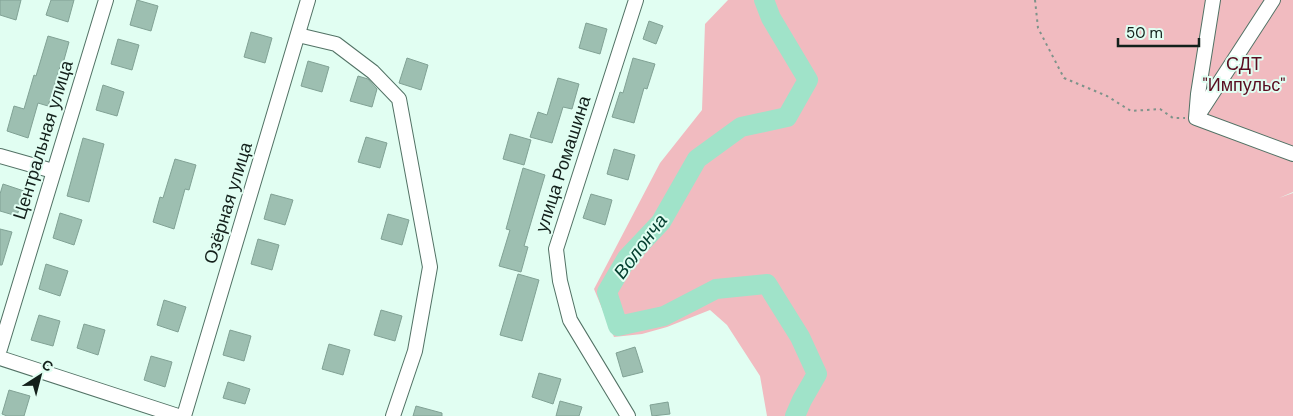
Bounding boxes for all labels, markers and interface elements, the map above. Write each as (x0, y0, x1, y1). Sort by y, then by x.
scale bar (1118, 15, 1199, 47)
text: 50 m (1126, 23, 1163, 43)
park label: СДТ "Импульс" (1202, 52, 1286, 97)
street label: Центральная улица (7, 56, 79, 223)
street label: улица Ромашина (530, 92, 597, 235)
street label: Озёрная улица (198, 138, 258, 267)
water label: Волонча (608, 209, 673, 284)
north arrow (15, 351, 65, 401)
text: С (38, 355, 57, 376)

